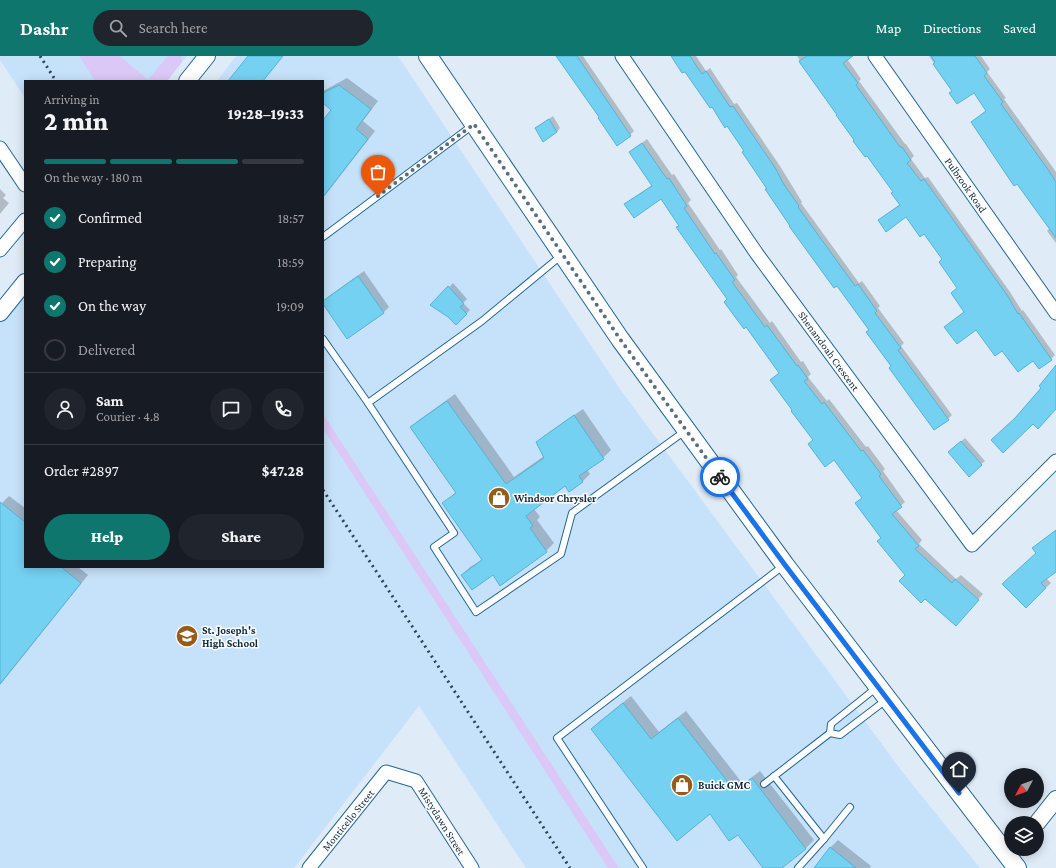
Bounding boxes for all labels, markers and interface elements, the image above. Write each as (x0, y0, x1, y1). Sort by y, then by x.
search box (93, 10, 373, 46)
icon: search (107, 17, 129, 39)
text: Dashr (20, 18, 69, 39)
text: Search here (139, 20, 207, 36)
text: Map (876, 20, 901, 36)
text: Directions (923, 20, 981, 36)
text: Saved (1003, 20, 1036, 36)
text: Arriving in (44, 92, 100, 107)
text: 19:28–19:33 (228, 106, 304, 122)
text: 2 min (44, 107, 108, 136)
pin (361, 155, 395, 196)
street label: Pulbrook Road (943, 155, 989, 215)
icon: bag (367, 161, 389, 183)
text: On the way · 180 m (44, 170, 143, 185)
icon: check (44, 207, 66, 229)
text: Confirmed (78, 210, 142, 226)
text: 18:57 (278, 211, 304, 226)
icon: check (44, 251, 66, 273)
text: Preparing (78, 254, 137, 270)
text: 18:59 (277, 255, 304, 270)
icon: check (44, 295, 66, 317)
text: On the way (78, 298, 146, 314)
text: 19:09 (276, 299, 304, 314)
street label: Shenandoah Crescent (796, 309, 862, 393)
text: Delivered (78, 342, 135, 358)
button: person (44, 388, 86, 430)
button: chat (210, 388, 252, 430)
button: phone (262, 388, 304, 430)
text: Sam (96, 393, 124, 409)
text: Courier · 4.8 (96, 409, 160, 424)
courier (700, 457, 740, 497)
text: Order #2897 (44, 463, 119, 479)
text: $47.28 (262, 463, 304, 479)
icon: bike (709, 466, 731, 488)
shop icon: Windsor Chrysler (486, 485, 512, 511)
place label: Windsor Chrysler (513, 492, 597, 504)
button: Help (44, 514, 170, 560)
button: Share (178, 514, 304, 560)
school or university icon: St. Joseph's High School (174, 623, 200, 649)
place label: St. Joseph's High School (202, 624, 259, 649)
pin (942, 752, 976, 793)
icon: home (948, 758, 970, 780)
north arrow (1004, 768, 1044, 808)
map controls (1004, 768, 1044, 856)
shop icon: Buick GMC (669, 772, 695, 798)
place label: Buick GMC (698, 779, 751, 791)
street label: Mistydawn Street (416, 785, 468, 858)
street label: Monticello Street (320, 787, 377, 853)
button: layers (1004, 816, 1044, 856)

